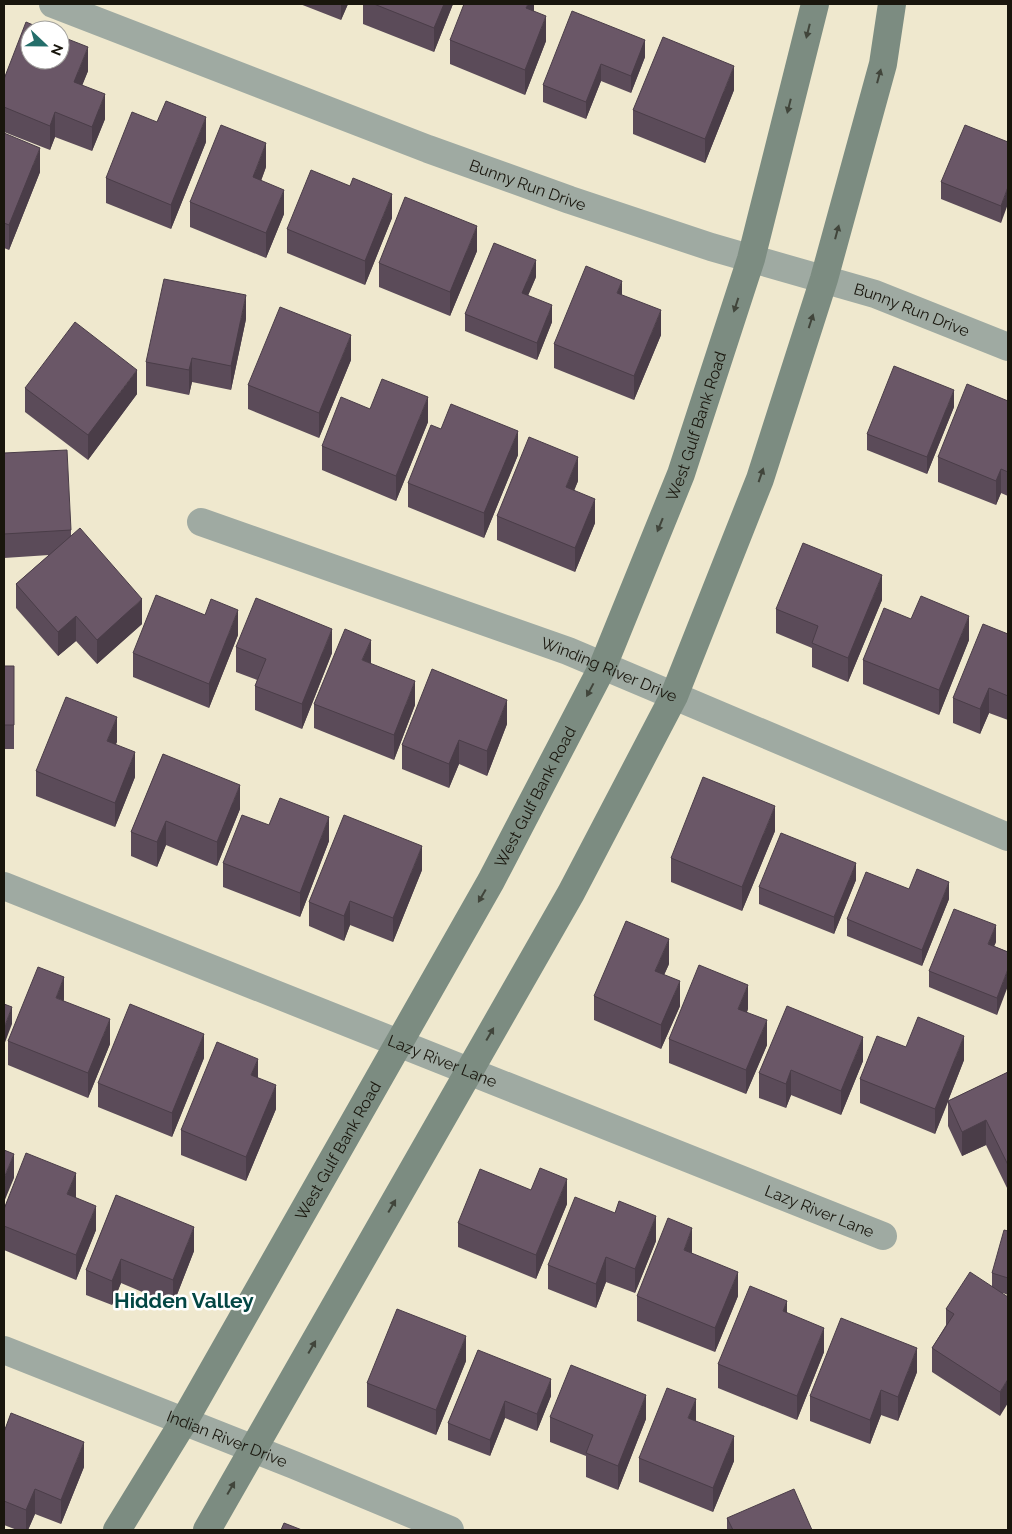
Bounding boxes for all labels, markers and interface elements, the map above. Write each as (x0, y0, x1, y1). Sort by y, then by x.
north arrow (20, 20, 70, 70)
one-way arrow (804, 24, 812, 39)
text: N (48, 42, 66, 58)
one-way arrow (876, 68, 884, 83)
one-way arrow (785, 98, 793, 113)
street label: Bunny Run Drive (467, 156, 588, 215)
one-way arrow (833, 225, 841, 240)
street label: Bunny Run Drive (852, 279, 972, 341)
one-way arrow (732, 298, 740, 313)
one-way arrow (807, 313, 815, 328)
street label: West Gulf Bank Road (662, 349, 730, 504)
one-way arrow (757, 468, 765, 483)
one-way arrow (656, 518, 664, 532)
street label: Winding River Drive (539, 633, 680, 706)
one-way arrow (586, 683, 594, 698)
street label: West Gulf Bank Road (491, 723, 580, 871)
one-way arrow (478, 889, 486, 904)
one-way arrow (486, 1027, 494, 1042)
street label: Lazy River Lane (385, 1031, 500, 1091)
street label: West Gulf Bank Road (291, 1078, 385, 1223)
street label: Lazy River Lane (762, 1181, 877, 1242)
one-way arrow (388, 1198, 396, 1213)
district label: Hidden Valley (114, 1288, 254, 1313)
one-way arrow (307, 1340, 316, 1353)
street label: Indian River Drive (164, 1407, 290, 1471)
one-way arrow (227, 1481, 235, 1495)

